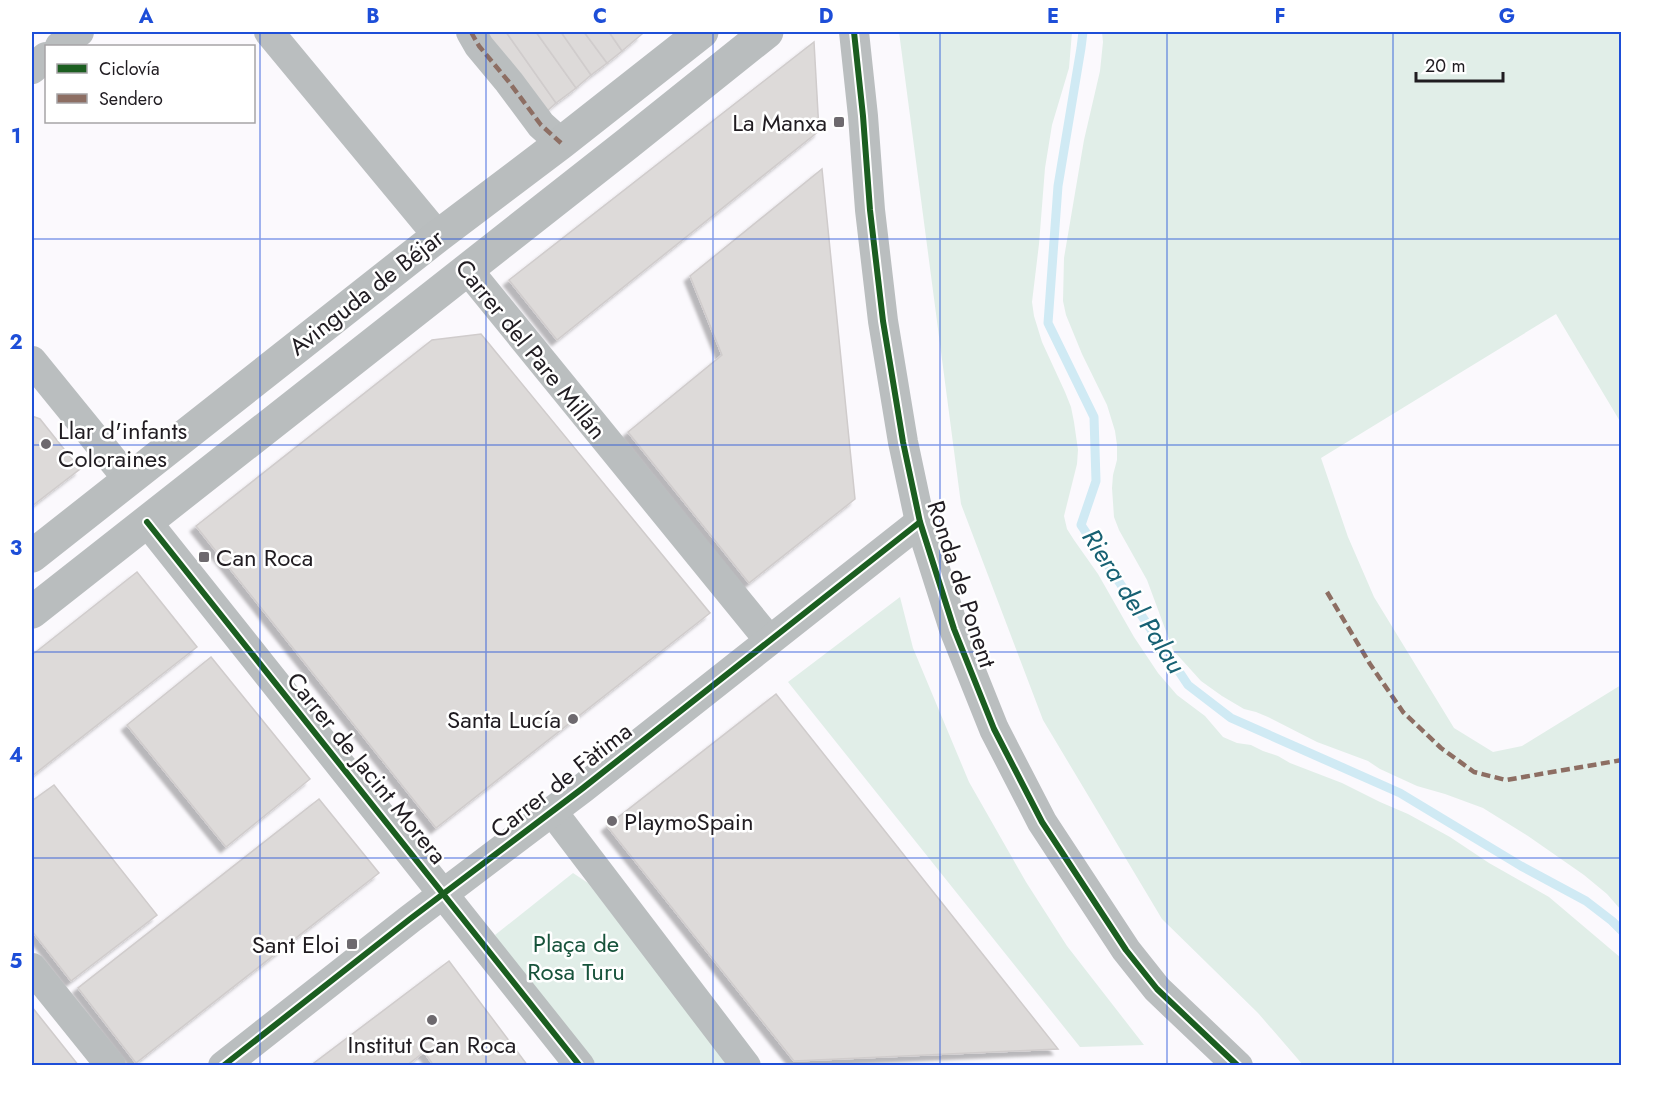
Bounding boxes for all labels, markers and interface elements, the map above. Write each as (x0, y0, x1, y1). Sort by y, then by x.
text: A (138, 2, 154, 31)
text: B (366, 2, 380, 31)
text: C (593, 2, 607, 31)
text: D (819, 2, 833, 31)
text: E (1047, 2, 1059, 31)
text: F (1274, 2, 1286, 31)
text: G (1499, 2, 1515, 31)
legend (45, 45, 255, 123)
scale bar (1416, 45, 1503, 83)
text: 20 m (1425, 53, 1465, 79)
text: Ciclovía (99, 56, 160, 82)
text: Sendero (99, 86, 163, 112)
place label: La Manxa (732, 105, 827, 140)
marker: La Manxa (832, 115, 846, 129)
text: 1 (11, 122, 21, 151)
street label: Avinguda de Béjar (281, 220, 451, 364)
street label: Carrer del Pare Millán (447, 251, 615, 447)
text: 2 (9, 328, 23, 357)
place label: Llar d'infants Coloraines (58, 413, 187, 476)
marker: Llar d'infants Coloraines (39, 437, 53, 451)
street label: Ronda de Ponent (919, 496, 1006, 672)
water label: Riera del Palau (1073, 521, 1195, 681)
text: 3 (10, 534, 22, 563)
place label: Can Roca (216, 540, 313, 575)
marker: Can Roca (197, 550, 211, 564)
street label: Carrer de Jacint Morera (278, 664, 456, 872)
place label: Santa Lucía (447, 702, 561, 737)
marker: Santa Lucía (566, 712, 580, 726)
street label: Carrer de Fàtima (483, 714, 639, 846)
text: 4 (9, 741, 23, 770)
place label: PlaymoSpain (624, 804, 754, 839)
marker: PlaymoSpain (605, 814, 619, 828)
park label: Plaça de Rosa Turu (527, 926, 625, 989)
place label: Sant Eloi (252, 927, 340, 962)
marker: Sant Eloi (345, 937, 359, 951)
text: 5 (10, 947, 23, 976)
marker: Institut Can Roca (425, 1013, 439, 1027)
place label: Institut Can Roca (348, 1027, 516, 1062)

